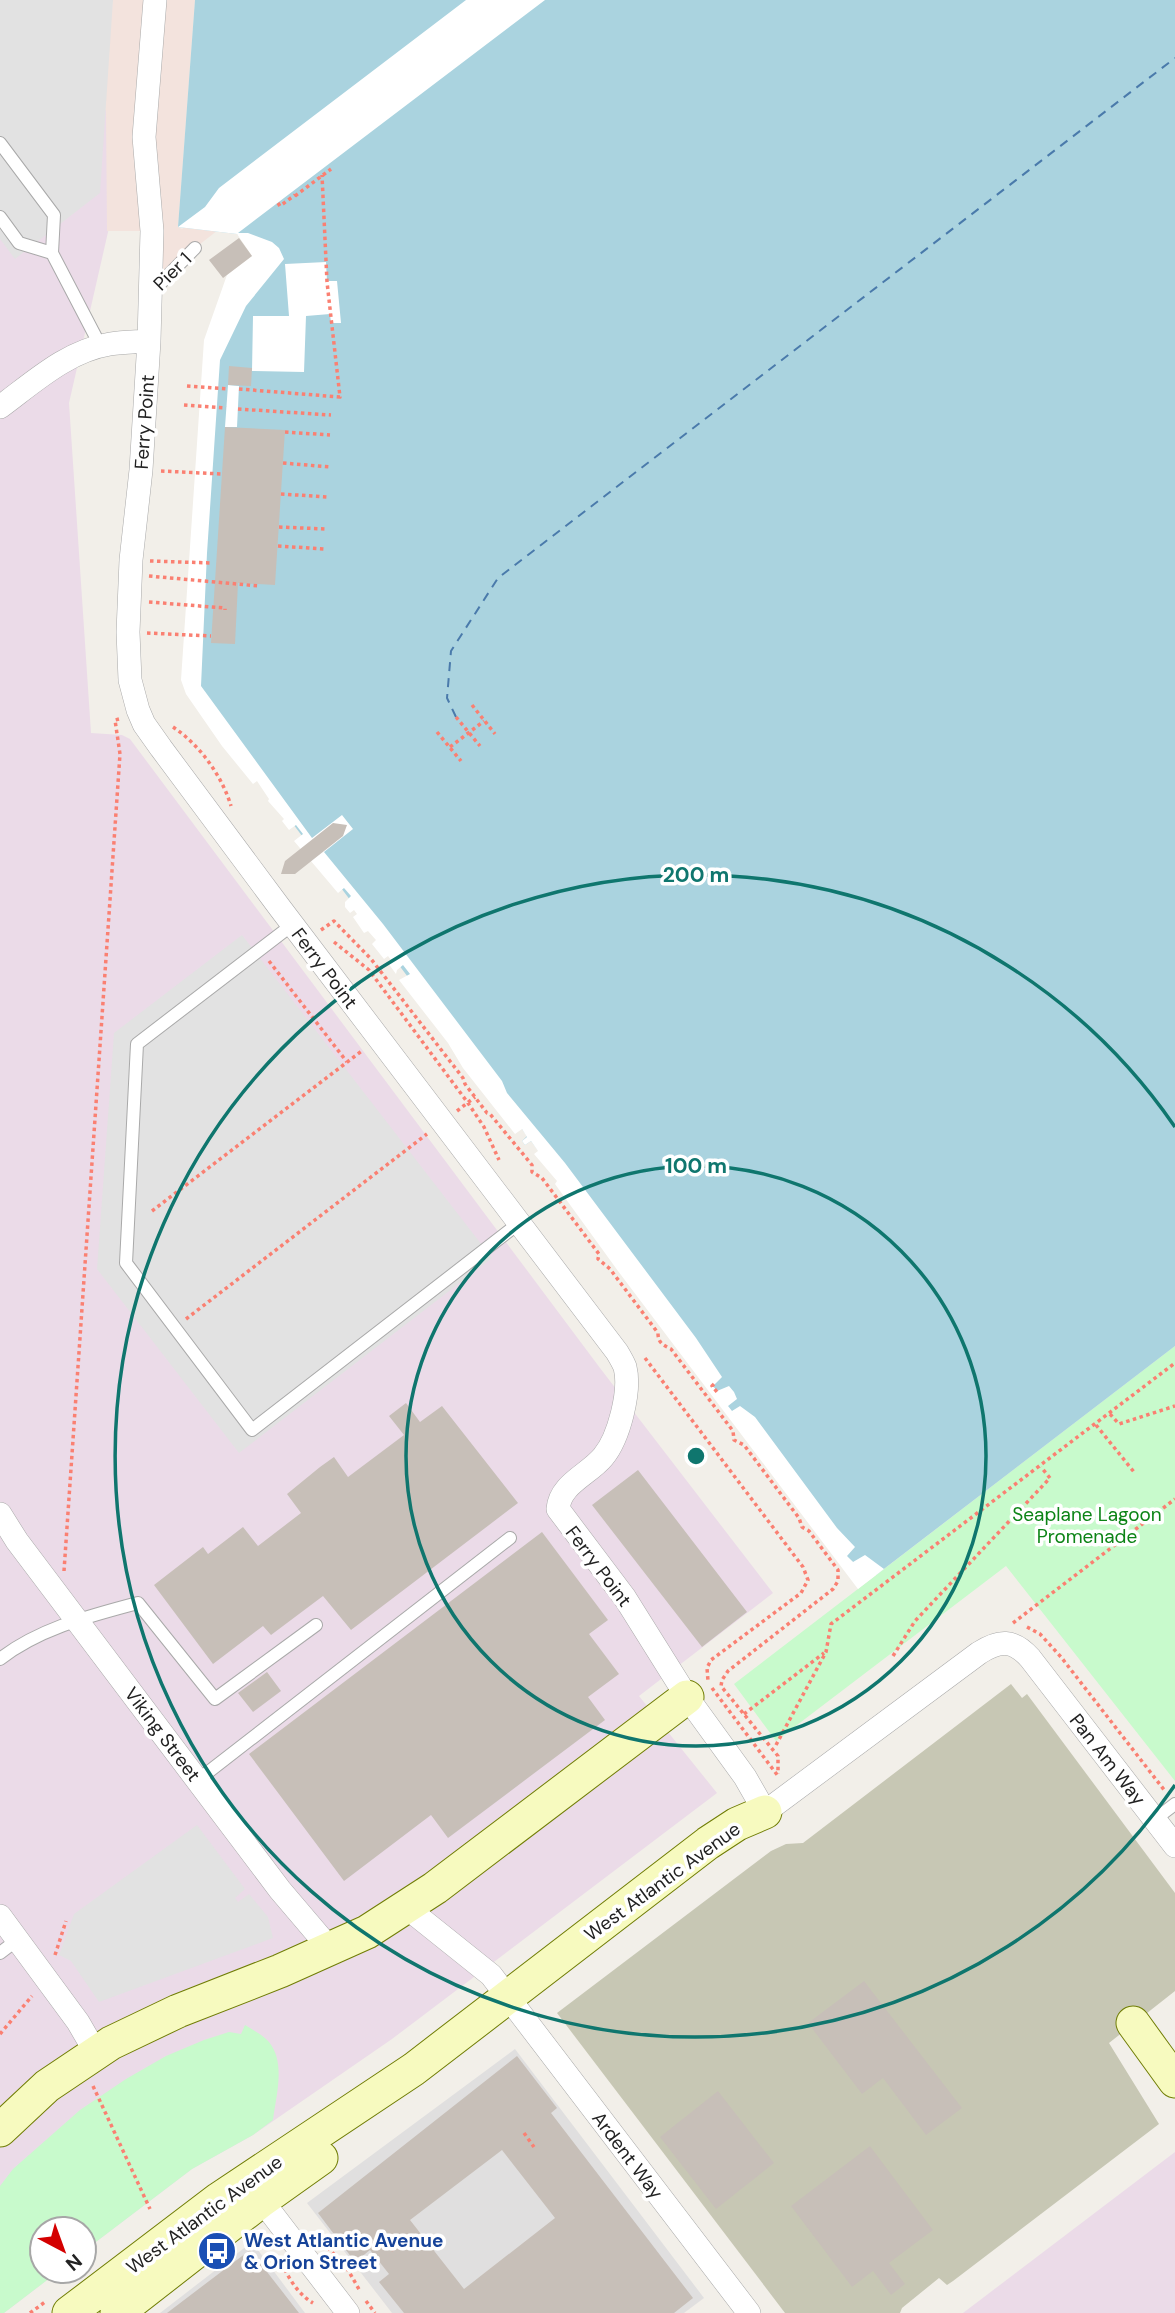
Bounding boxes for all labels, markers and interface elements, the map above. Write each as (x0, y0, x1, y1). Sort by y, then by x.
street label: Pier 1 (148, 247, 197, 296)
street label: Ferry Point (129, 374, 160, 470)
text: 200 m (663, 861, 729, 889)
street label: Ferry Point (286, 923, 363, 1014)
text: 100 m (665, 1152, 727, 1180)
centre of rings (684, 1444, 708, 1468)
park label: Seaplane Lagoon Promenade (1012, 1502, 1162, 1549)
street label: Ferry Point (560, 1521, 637, 1612)
street label: Viking Street (119, 1682, 206, 1786)
street label: Pan Am Way (1064, 1708, 1151, 1811)
street label: West Atlantic Avenue (579, 1816, 745, 1946)
street label: Ardent Way (586, 2106, 669, 2204)
street label: West Atlantic Avenue (121, 2149, 287, 2279)
north arrow (28, 2215, 98, 2285)
place label: West Atlantic Avenue & Orion Street (244, 2228, 443, 2275)
bus stop icon: West Atlantic Avenue & Orion Street (196, 2230, 238, 2272)
text: N (60, 2248, 87, 2276)

